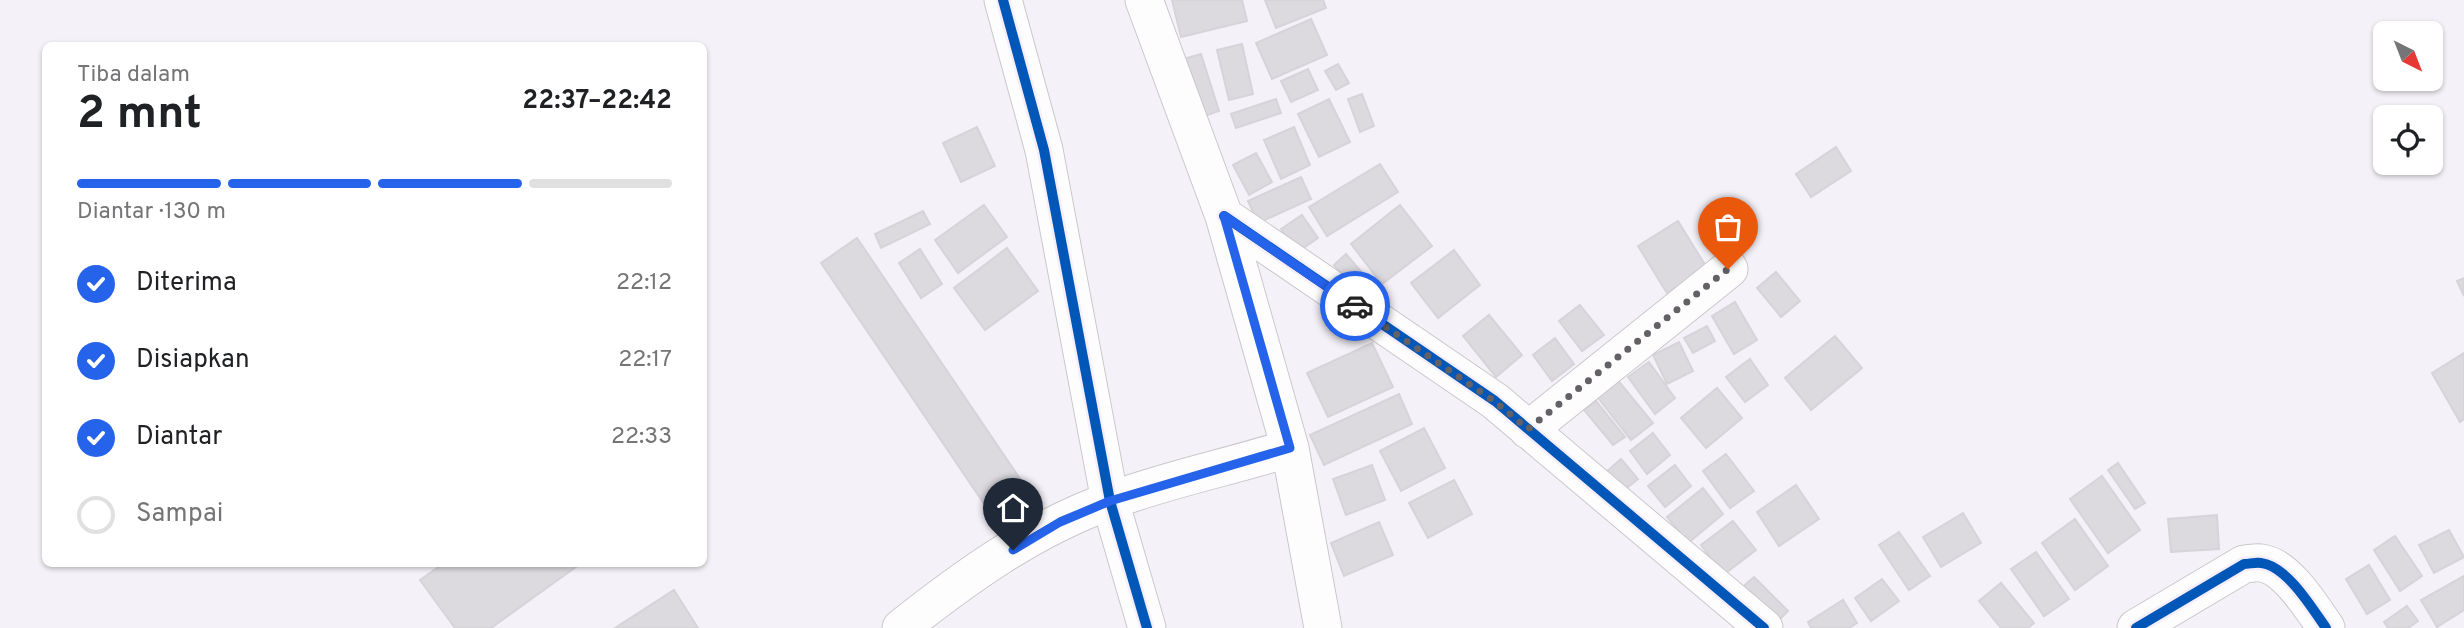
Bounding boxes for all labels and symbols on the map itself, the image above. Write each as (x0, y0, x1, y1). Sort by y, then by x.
north arrow (2373, 21, 2443, 91)
pin (1698, 197, 1758, 269)
courier (1320, 271, 1390, 341)
pin (983, 478, 1043, 550)

